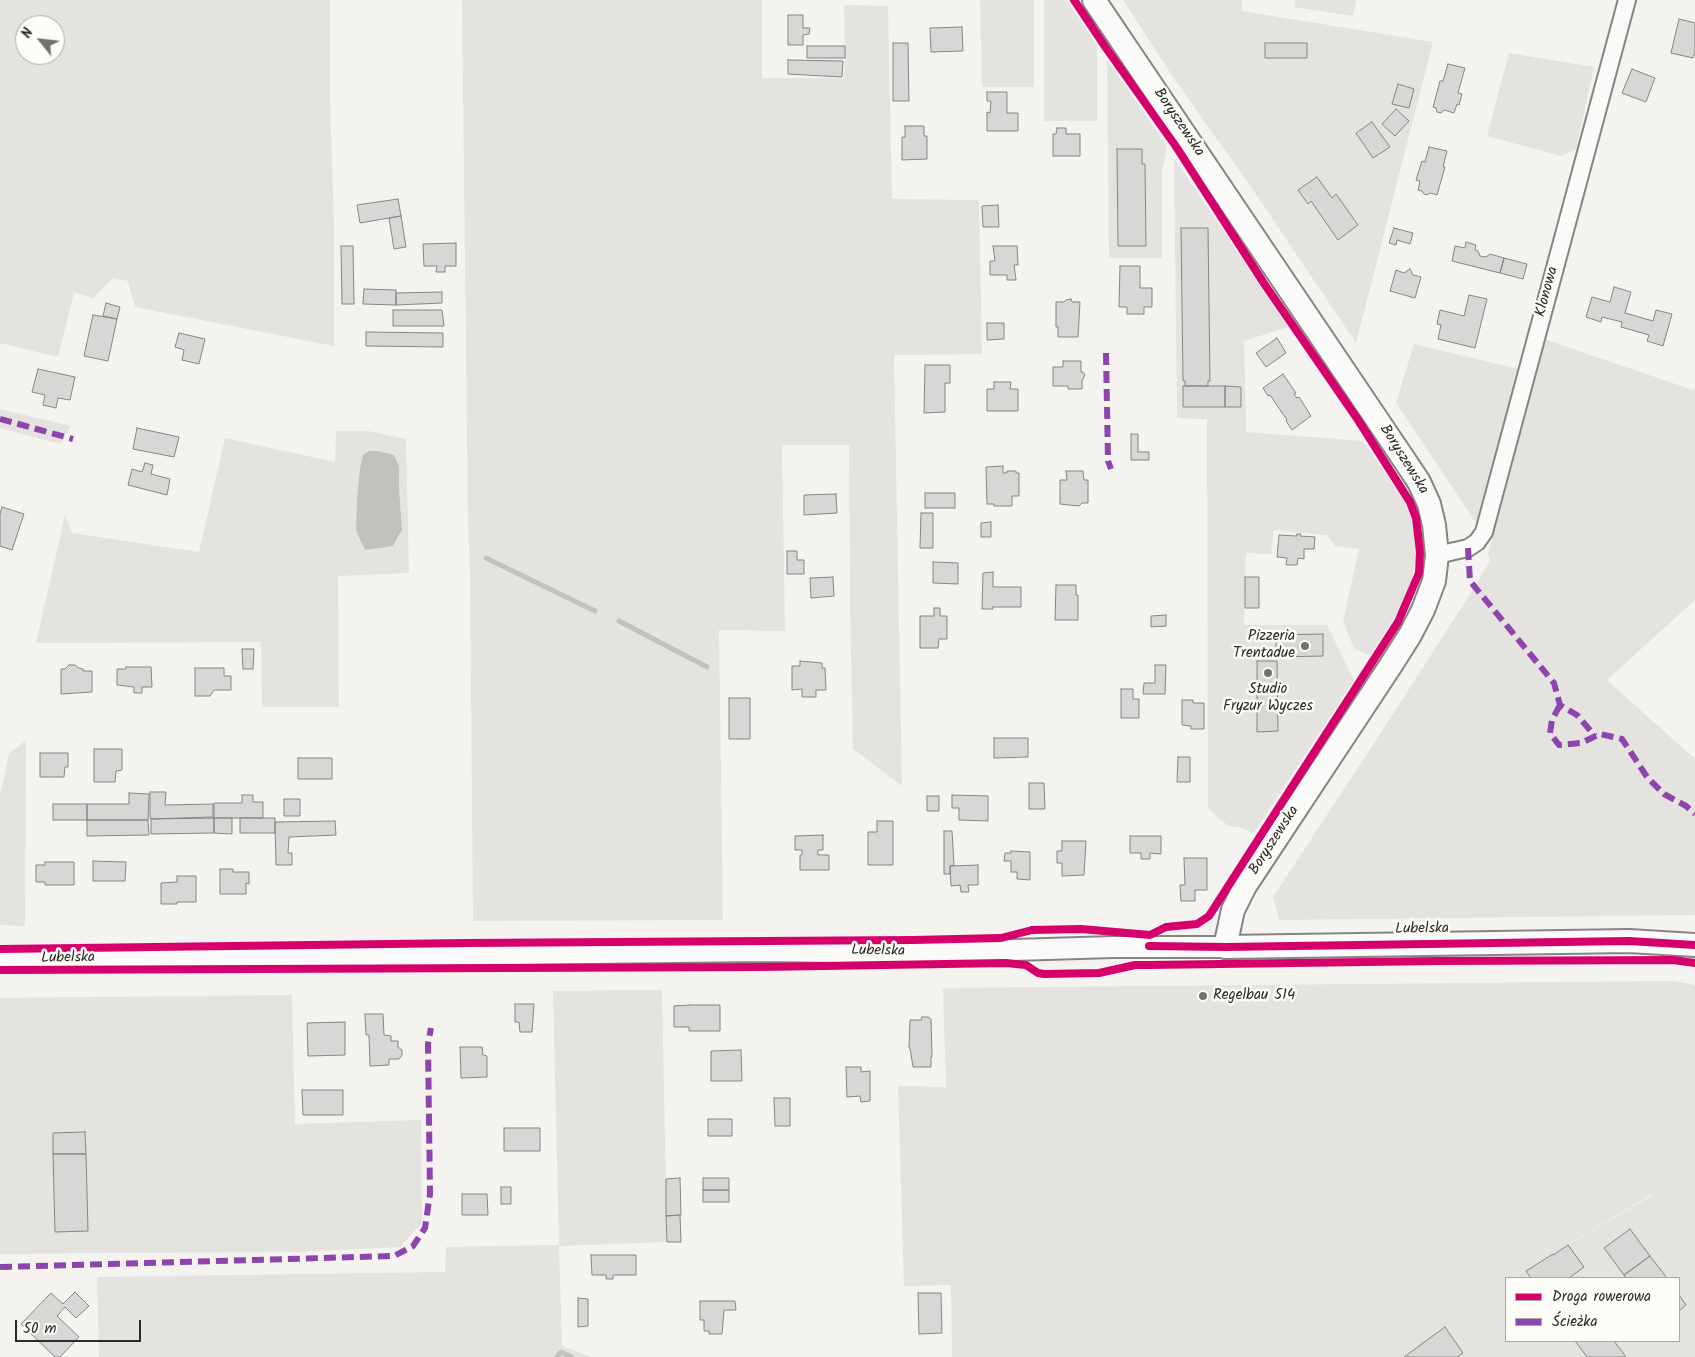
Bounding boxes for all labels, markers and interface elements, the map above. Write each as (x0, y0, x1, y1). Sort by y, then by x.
north arrow (15, 15, 65, 65)
text: N (16, 24, 40, 42)
street label: Boryszewska (1149, 85, 1207, 161)
street label: Klonowa (1533, 265, 1563, 319)
street label: Boryszewska (1375, 422, 1431, 498)
place label: Pizzeria Trentadue (1233, 628, 1295, 663)
marker: Pizzeria Trentadue (1299, 640, 1311, 652)
marker: Studio Fryzur Wyczes (1262, 667, 1274, 679)
place label: Studio Fryzur Wyczes (1223, 681, 1313, 716)
street label: Boryszewska (1246, 803, 1304, 879)
street label: Lubelska (1395, 921, 1449, 939)
street label: Lubelska (851, 943, 905, 961)
street label: Lubelska (41, 950, 95, 968)
place label: Regelbau 514 (1213, 987, 1295, 1005)
marker: Regelbau 514 (1197, 990, 1209, 1002)
legend (1505, 1277, 1680, 1342)
text: Droga rowerowa (1552, 1285, 1651, 1309)
scale bar (18, 1310, 144, 1342)
text: Ścieżka (1552, 1310, 1597, 1334)
text: 50 m (23, 1317, 57, 1341)

